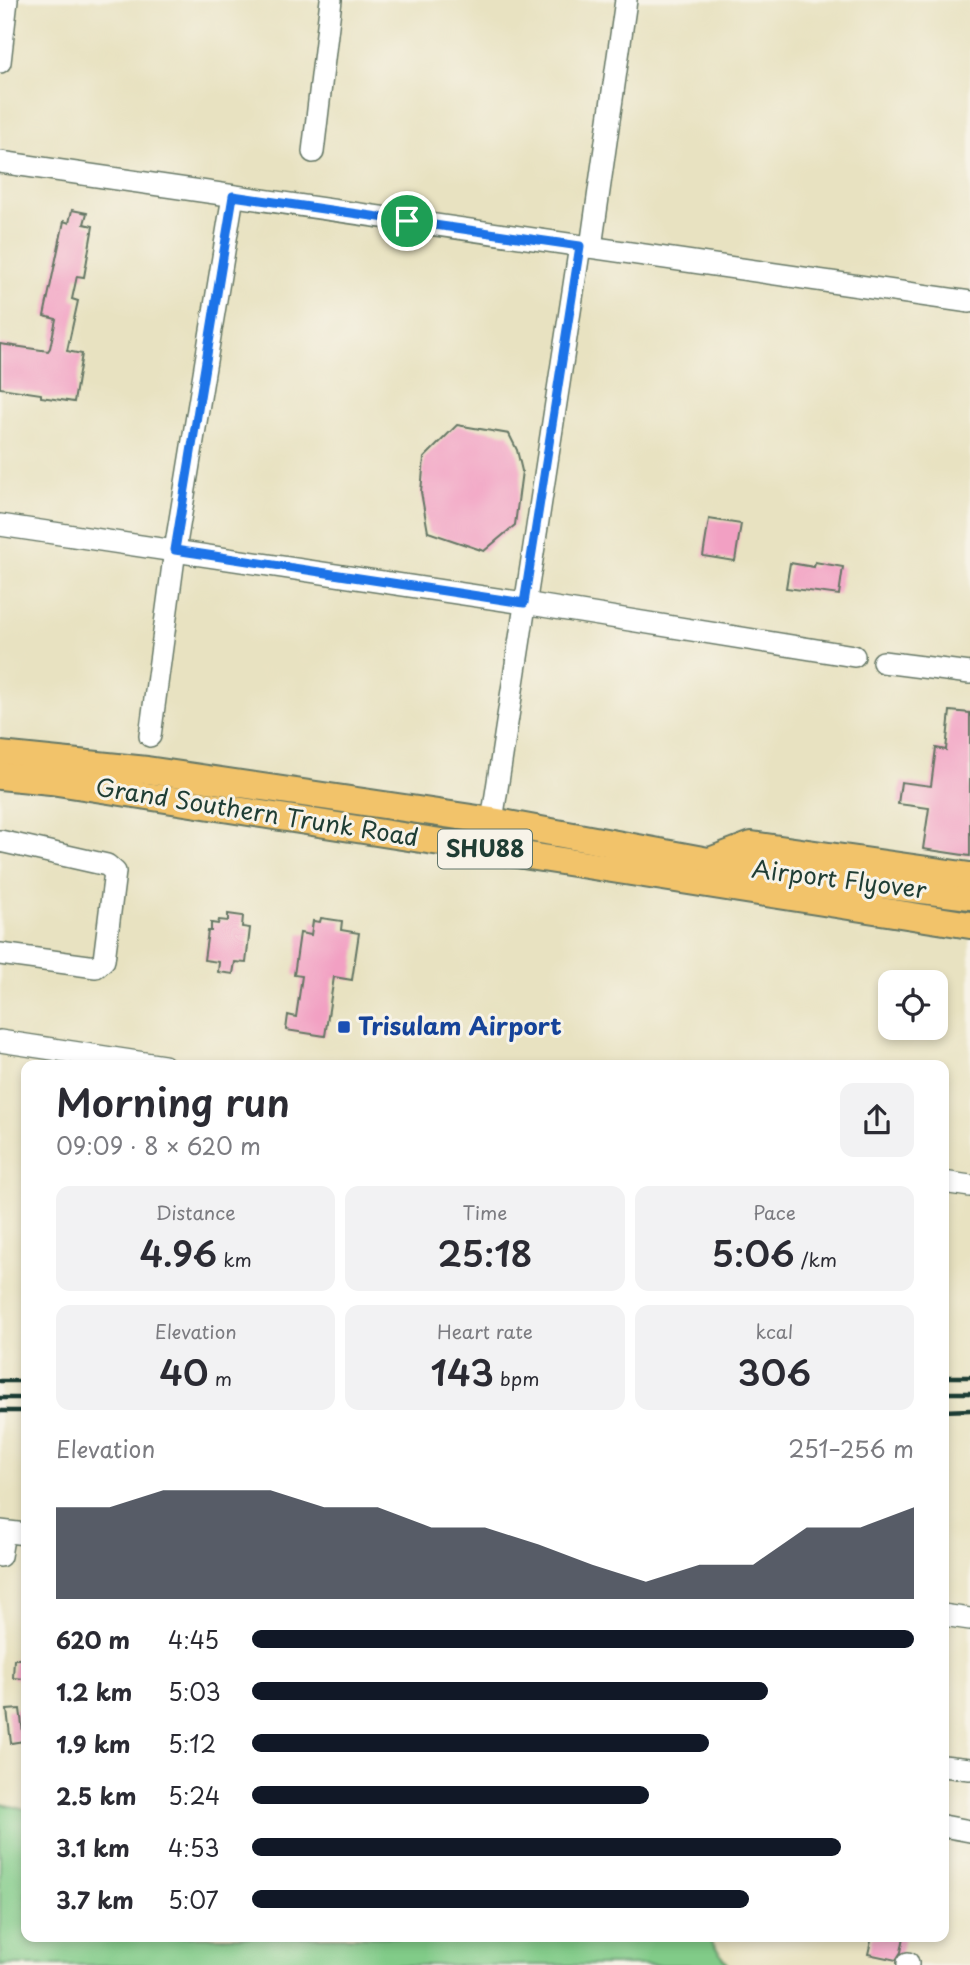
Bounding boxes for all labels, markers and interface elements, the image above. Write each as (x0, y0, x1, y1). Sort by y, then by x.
pin (377, 191, 437, 251)
icon: arrive (388, 202, 426, 240)
street label: Grand Southern Trunk Road (93, 768, 421, 854)
road number: SHU88 (438, 830, 532, 869)
street label: Airport Flyover (750, 849, 929, 907)
map controls (878, 970, 948, 1040)
button: locate (878, 970, 948, 1040)
place label: Trisulam Airport (358, 1007, 562, 1043)
marker: Trisulam Airport (336, 1019, 352, 1035)
text: Morning run (56, 1073, 290, 1130)
button: share (840, 1083, 914, 1157)
text: 09:09 · 8 × 620 m (56, 1128, 261, 1163)
text: Distance (156, 1198, 236, 1226)
text: Time (463, 1198, 507, 1226)
text: Pace (753, 1198, 796, 1226)
text: 4.96 (140, 1226, 217, 1279)
text: 25:18 (437, 1226, 533, 1279)
text: 5:06 (712, 1226, 795, 1279)
text: km (217, 1245, 252, 1273)
text: /km (795, 1245, 837, 1273)
text: Elevation (155, 1317, 237, 1345)
text: Heart rate (437, 1317, 533, 1345)
text: kcal (755, 1317, 793, 1345)
text: 40 (159, 1345, 209, 1398)
text: 143 (431, 1345, 494, 1398)
text: 306 (738, 1345, 811, 1398)
text: m (209, 1364, 232, 1392)
text: bpm (494, 1364, 539, 1392)
text: Elevation (56, 1431, 155, 1466)
text: 251–256 m (788, 1431, 914, 1466)
text: 620 m (56, 1622, 130, 1657)
text: 4:45 (168, 1622, 219, 1657)
text: 1.2 km (56, 1674, 132, 1709)
text: 5:03 (168, 1674, 221, 1709)
text: 1.9 km (56, 1726, 130, 1761)
text: 5:12 (168, 1726, 216, 1761)
text: 2.5 km (56, 1778, 136, 1813)
text: 5:24 (168, 1778, 220, 1813)
text: 3.1 km (56, 1830, 130, 1865)
text: 4:53 (168, 1830, 219, 1865)
text: 3.7 km (56, 1882, 134, 1917)
text: 5:07 (168, 1882, 219, 1917)

